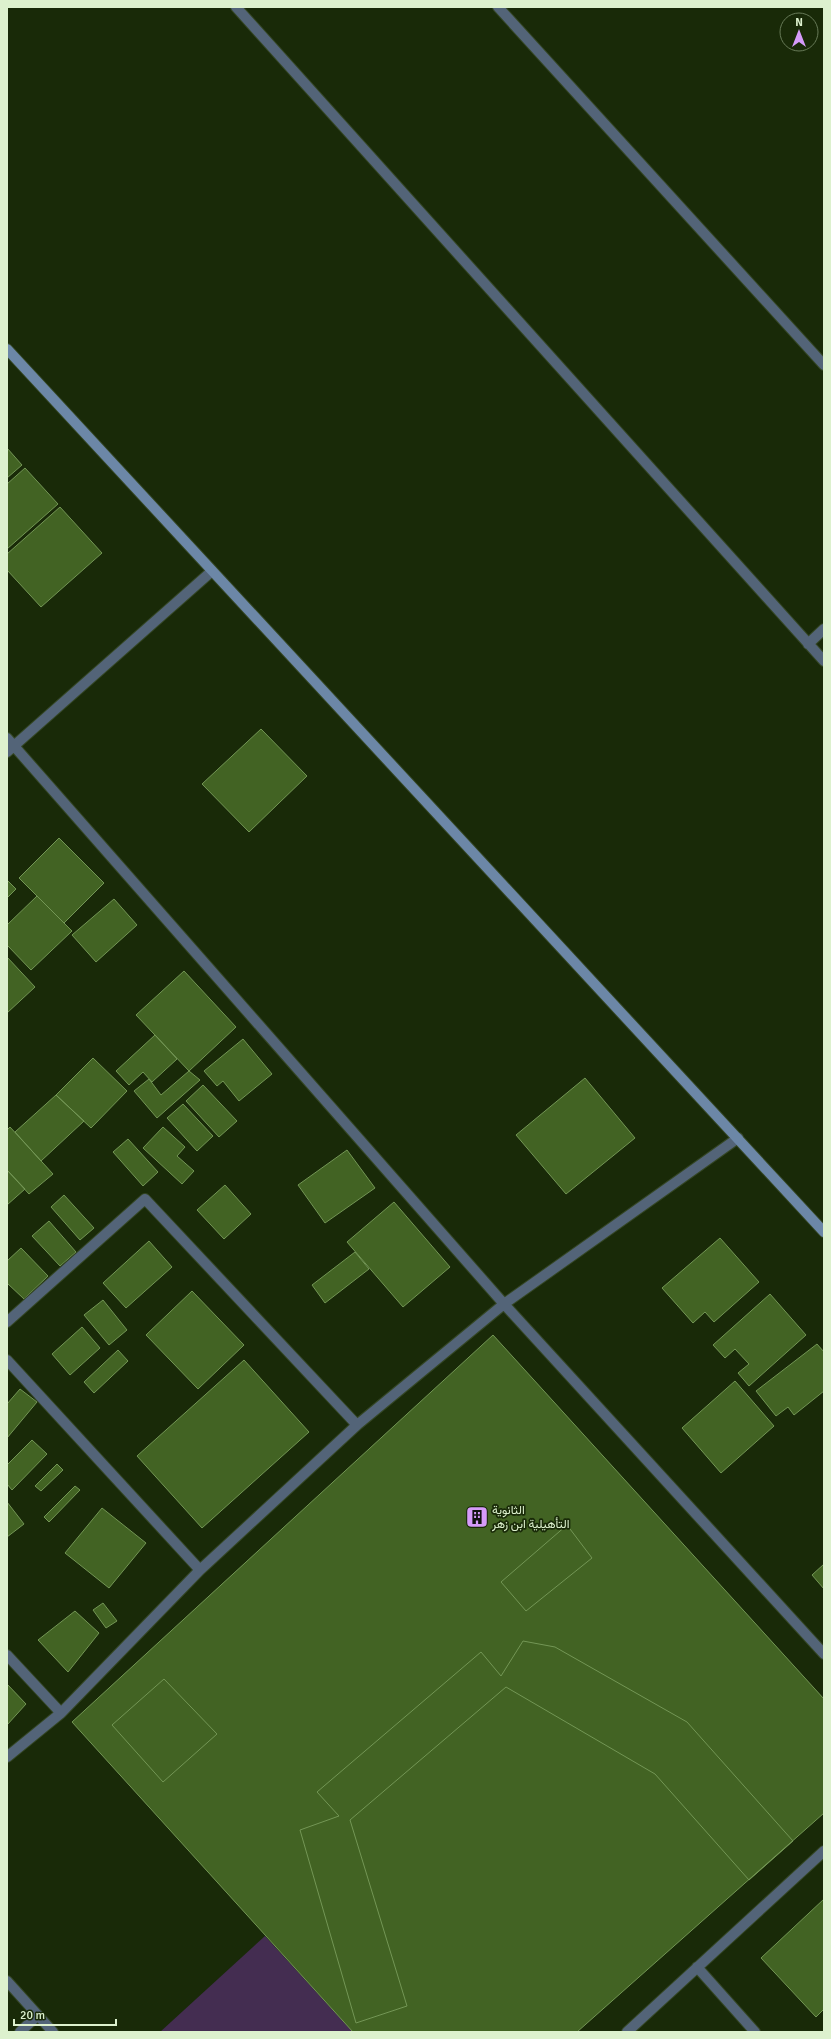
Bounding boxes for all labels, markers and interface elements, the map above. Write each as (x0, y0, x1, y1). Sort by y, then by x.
north arrow (779, 12, 819, 52)
text: N (795, 16, 803, 29)
place label: الثانوية التأهيلية ابن زهر (491, 1503, 569, 1532)
building icon: الثانوية التأهيلية ابن زهر (464, 1504, 490, 1530)
scale bar (14, 2001, 116, 2027)
text: 20 m (20, 2008, 45, 2023)

